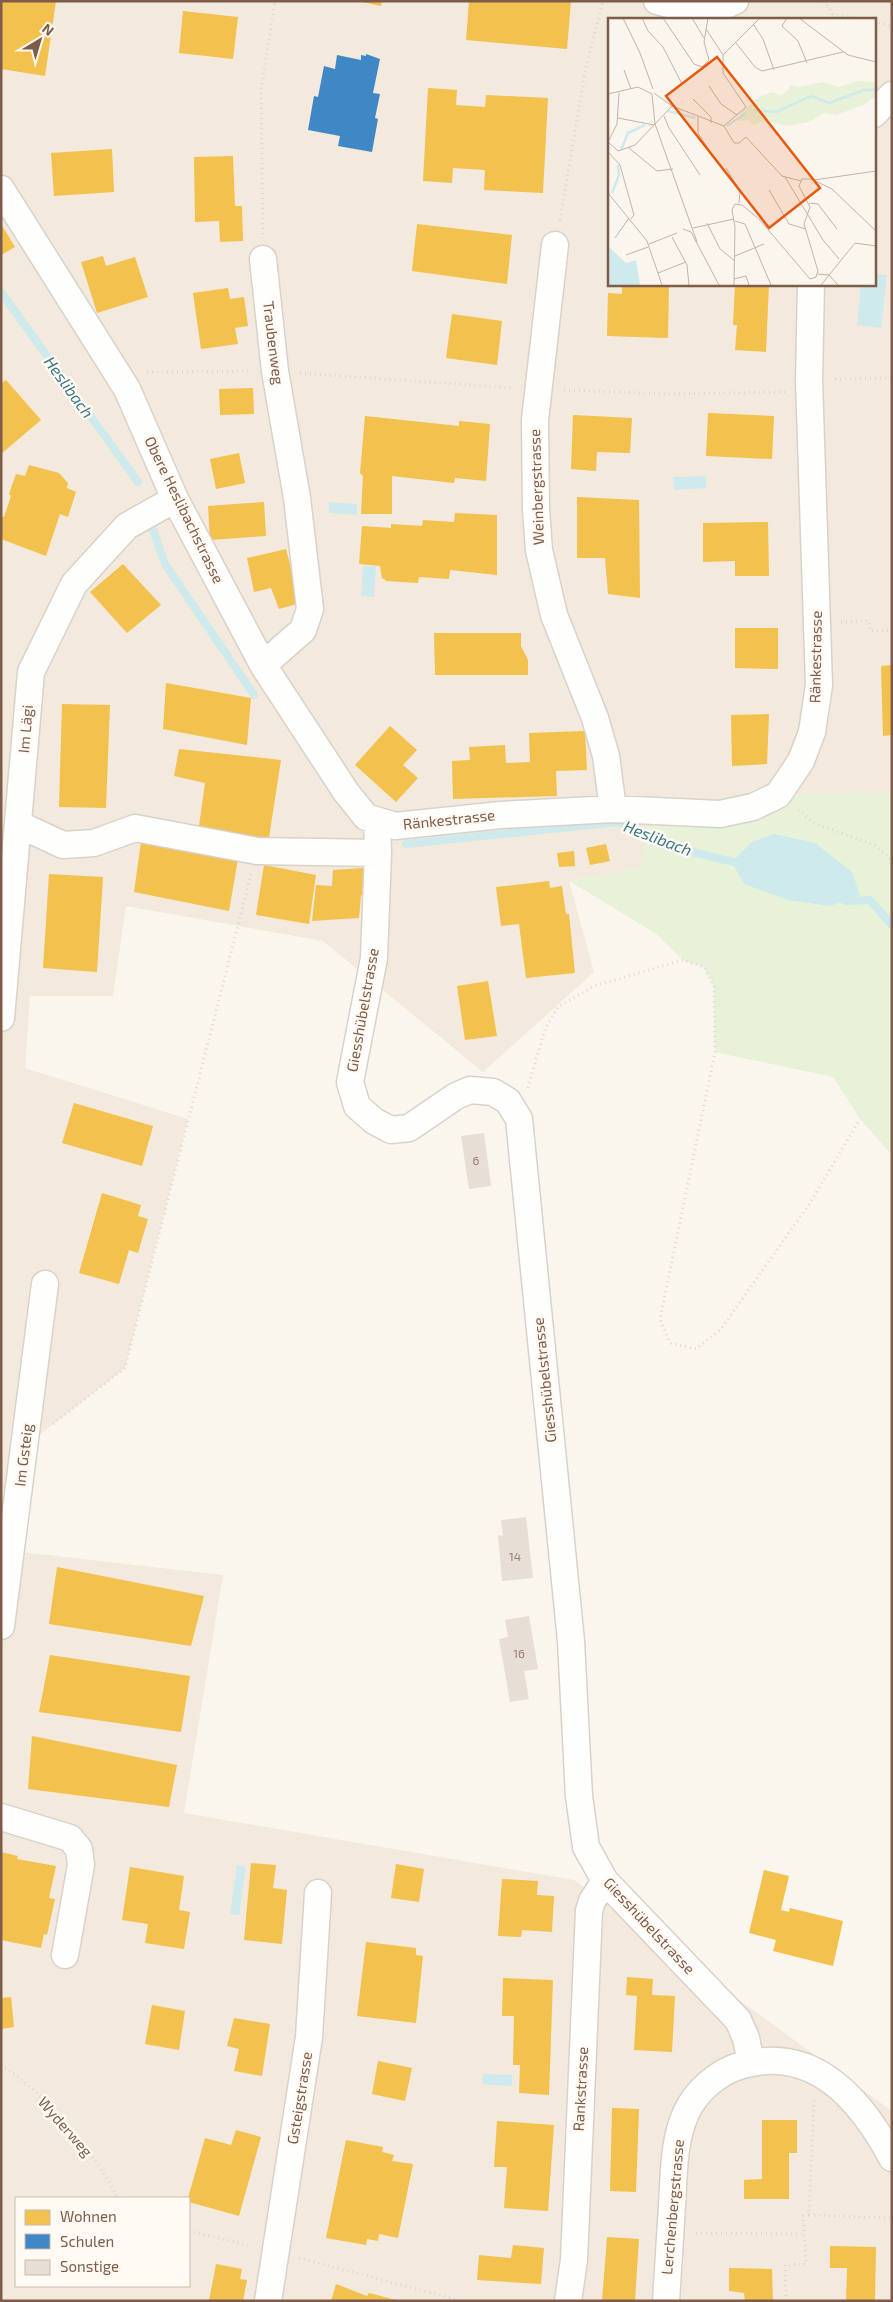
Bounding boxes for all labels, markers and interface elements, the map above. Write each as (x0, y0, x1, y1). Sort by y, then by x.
north arrow (15, 15, 65, 65)
inset map (608, 18, 876, 285)
text: N (39, 20, 58, 39)
street label: Traubenweg (260, 300, 288, 386)
water label: Heslibach (41, 352, 98, 421)
street label: Weinbergstrasse (525, 429, 547, 545)
street label: Obere Heslibachstrasse (141, 433, 228, 586)
street label: Ränkestrasse (805, 611, 825, 703)
street label: Im Lägi (14, 704, 36, 754)
street label: Ränkestrasse (402, 805, 496, 833)
water label: Heslibach (621, 816, 695, 859)
street label: Giesshübelstrasse (342, 946, 382, 1073)
house number: 6 (473, 1153, 480, 1167)
street label: Giesshübelstrasse (528, 1317, 560, 1444)
street label: Im Gsteig (10, 1422, 36, 1487)
house number: 14 (509, 1549, 521, 1563)
house number: 16 (513, 1646, 525, 1660)
street label: Giesshübelstrasse (600, 1873, 699, 1977)
street label: Rankstrasse (569, 2046, 591, 2132)
street label: Gsteigstrasse (283, 2050, 315, 2146)
street label: Wyderweg (35, 2093, 97, 2160)
street label: Lerchenbergstrasse (657, 2138, 687, 2276)
legend (15, 2197, 190, 2287)
text: Wohnen (60, 2207, 117, 2225)
text: Schulen (60, 2232, 114, 2250)
text: Sonstige (60, 2257, 119, 2275)

